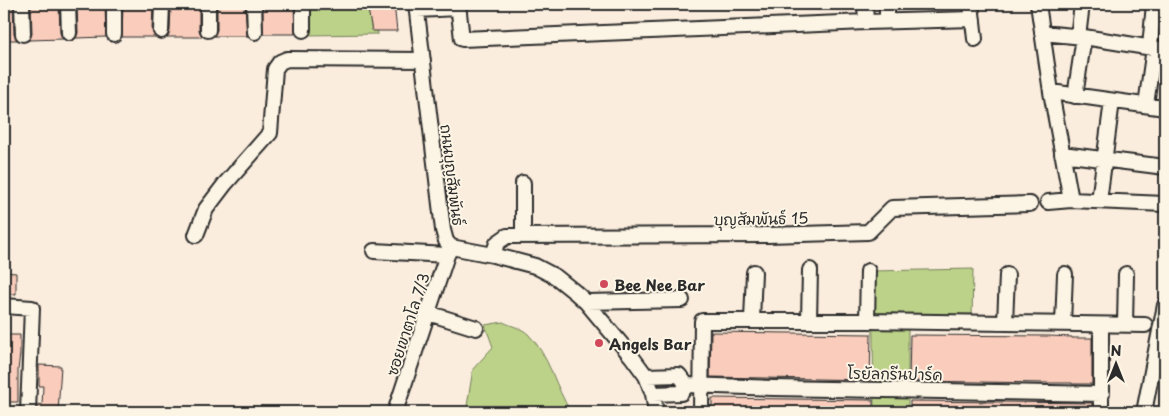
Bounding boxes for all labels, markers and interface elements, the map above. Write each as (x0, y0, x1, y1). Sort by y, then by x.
street label: ถนนบุญสัมพันธ์ (434, 123, 471, 227)
street label: บุญสัมพันธ์ 15 (713, 206, 809, 231)
street label: ซอยเขาตาโล 7/3 (380, 270, 434, 378)
place label: Bee Nee Bar (614, 273, 705, 296)
marker: Bee Nee Bar (598, 278, 610, 290)
place label: Angels Bar (609, 332, 692, 355)
marker: Angels Bar (593, 337, 605, 349)
north arrow (1092, 338, 1142, 388)
text: N (1110, 340, 1122, 361)
street label: โรยัลกรีนปาร์ค (847, 361, 943, 385)

